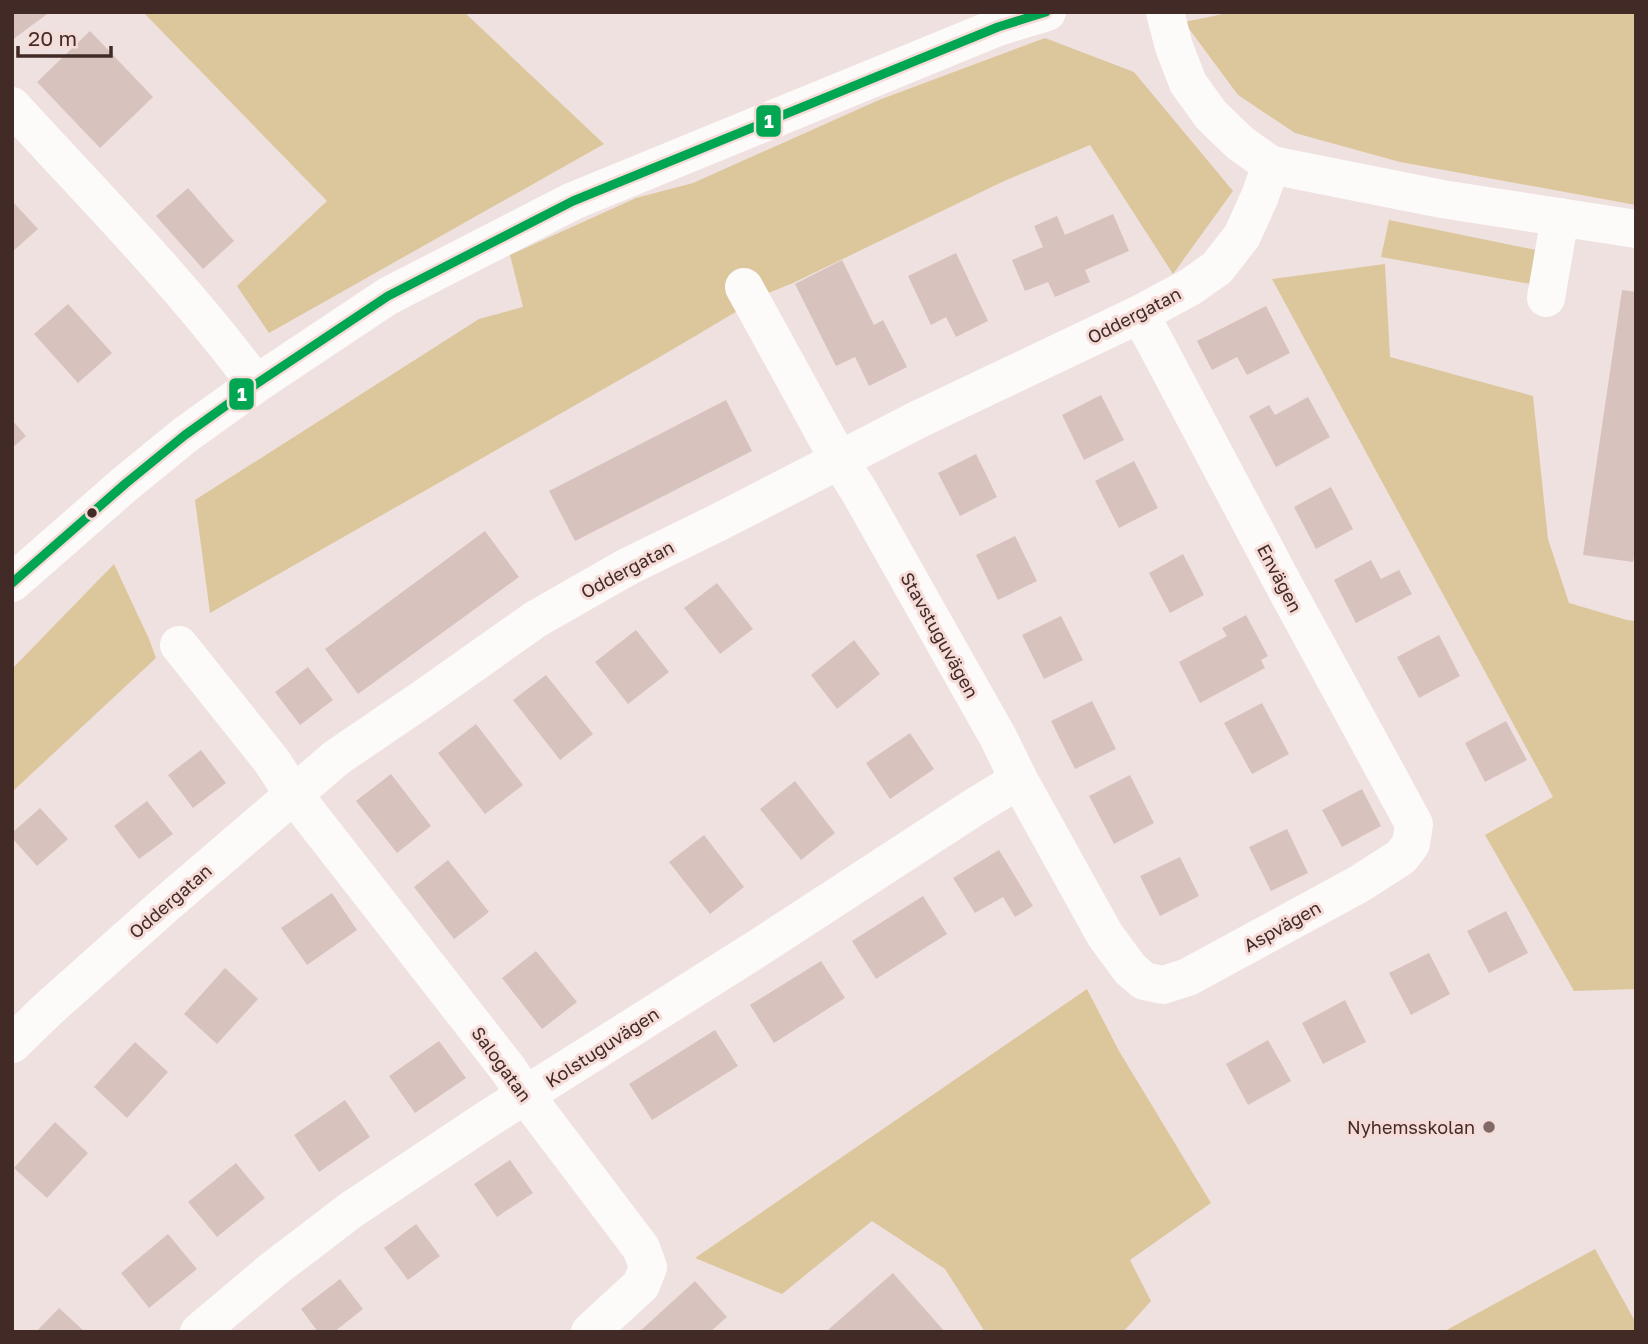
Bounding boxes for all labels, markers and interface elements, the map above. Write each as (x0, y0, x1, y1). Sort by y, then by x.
scale bar (18, 14, 110, 58)
text: 20 m (28, 25, 77, 51)
line badge: 1 (755, 104, 782, 138)
text: 1 (764, 109, 774, 132)
street label: Oddergatan (1083, 282, 1185, 348)
line badge: 1 (228, 377, 255, 411)
text: 1 (237, 382, 247, 405)
unlabelled marker (85, 506, 99, 520)
street label: Oddergatan (577, 535, 677, 603)
street label: Envägen (1253, 540, 1307, 616)
street label: Stavstuguvägen (896, 568, 984, 702)
street label: Oddergatan (124, 859, 216, 943)
street label: Aspvägen (1240, 896, 1324, 956)
street label: Kolstuguvägen (541, 1002, 663, 1092)
street label: Salogatan (467, 1022, 537, 1106)
place label: Nyhemsskolan (1347, 1116, 1475, 1138)
marker: Nyhemsskolan (1481, 1119, 1497, 1135)

